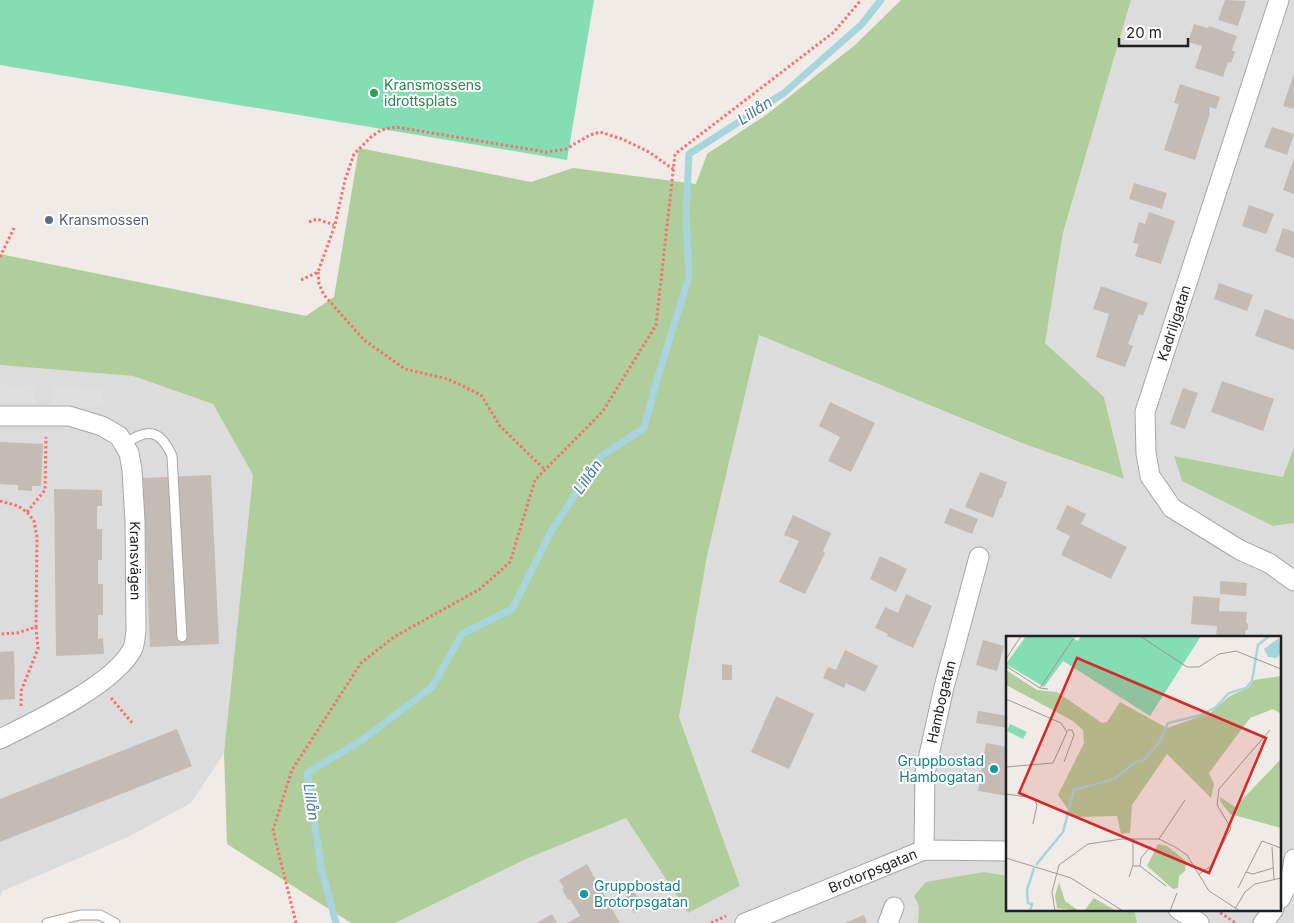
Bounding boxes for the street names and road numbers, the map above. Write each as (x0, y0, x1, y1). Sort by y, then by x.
street label: Kadriljgatan (1153, 283, 1194, 363)
street label: Kransvägen (127, 521, 145, 600)
street label: Hambogatan (923, 658, 959, 745)
street label: Brotorpsgatan (826, 845, 919, 896)

